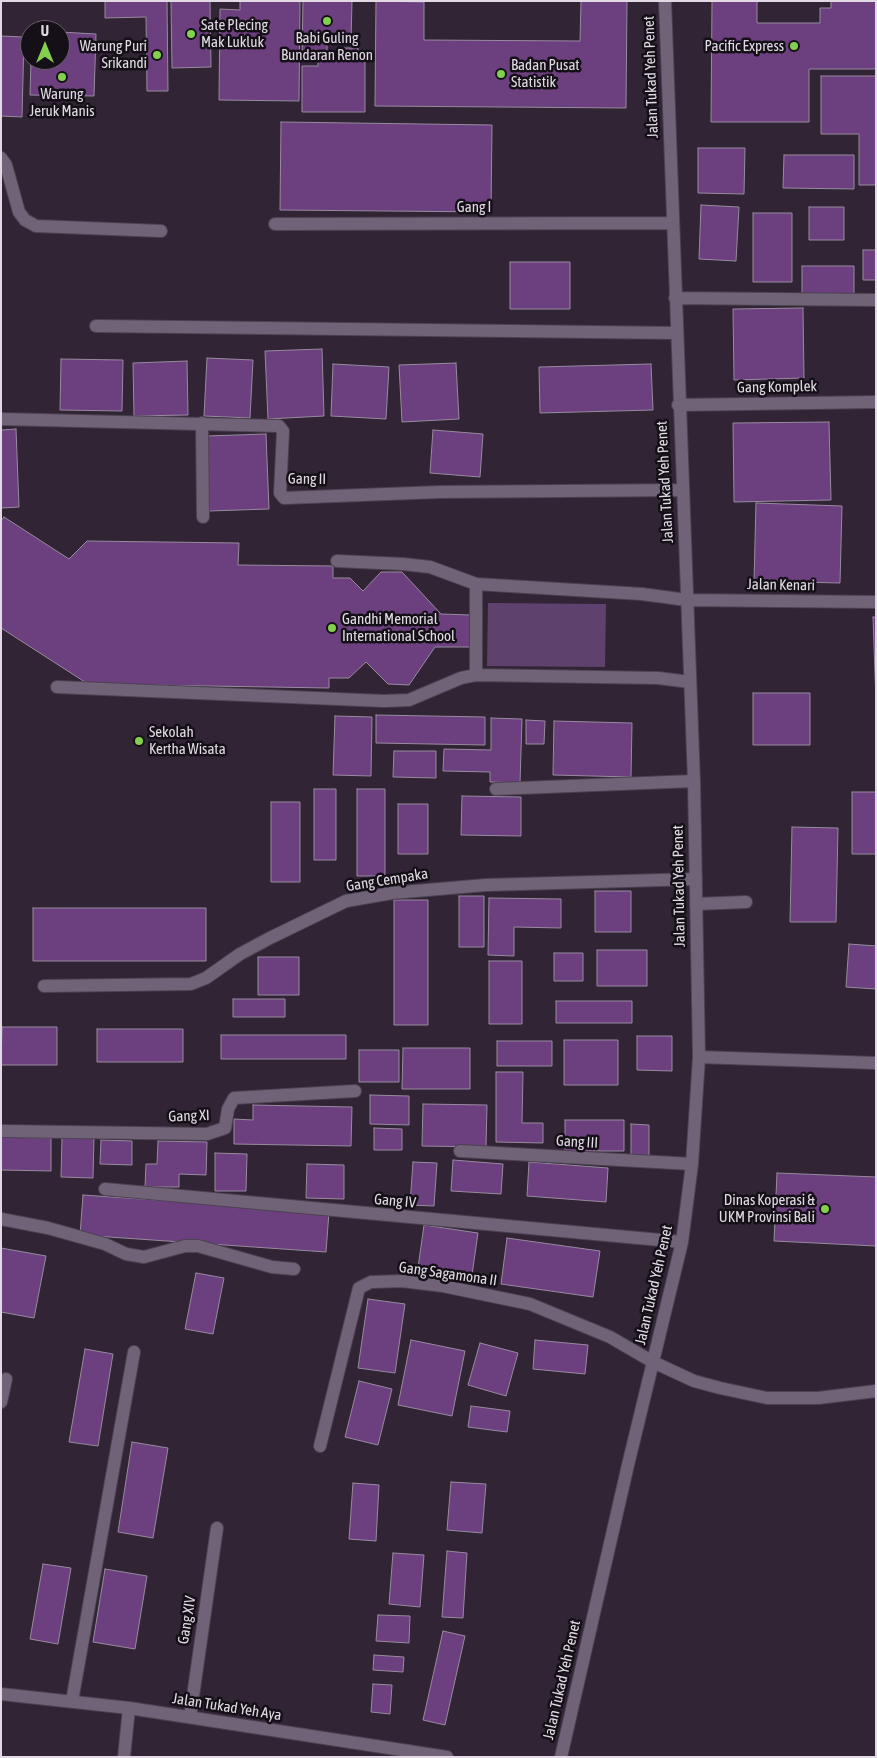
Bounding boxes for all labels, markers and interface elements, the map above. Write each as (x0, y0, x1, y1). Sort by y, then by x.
marker: Babi Guling Bundaran Renon (321, 15, 333, 27)
place label: Sate Plecing Mak Lukluk (201, 16, 268, 51)
street label: Jalan Tukad Yeh Penet (640, 16, 662, 138)
north arrow (20, 20, 70, 70)
text: U (41, 23, 49, 39)
marker: Sate Plecing Mak Lukluk (185, 28, 197, 40)
place label: Babi Guling Bundaran Renon (281, 29, 373, 64)
place label: Warung Puri Srikandi (80, 37, 147, 72)
place label: Pacific Express (704, 37, 784, 55)
marker: Pacific Express (788, 40, 800, 52)
marker: Warung Puri Srikandi (151, 49, 163, 61)
place label: Badan Pusat Statistik (511, 56, 580, 91)
marker: Badan Pusat Statistik (495, 68, 507, 80)
marker: Warung Jeruk Manis (56, 71, 68, 83)
place label: Warung Jeruk Manis (30, 85, 94, 120)
street label: Gang I (457, 198, 491, 216)
street label: Gang Komplek (737, 377, 817, 397)
street label: Jalan Tukad Yeh Penet (653, 421, 677, 543)
street label: Gang II (288, 470, 326, 488)
street label: Jalan Kenari (747, 575, 815, 595)
place label: Gandhi Memorial International School (342, 610, 455, 645)
marker: Gandhi Memorial International School (326, 622, 338, 634)
place label: Sekolah Kertha Wisata (149, 723, 226, 758)
marker: Sekolah Kertha Wisata (133, 735, 145, 747)
street label: Jalan Tukad Yeh Penet (669, 825, 689, 947)
street label: Gang Cempaka (345, 865, 429, 895)
street label: Gang XI (168, 1106, 210, 1126)
street label: Gang III (555, 1132, 599, 1152)
street label: Gang IV (373, 1190, 417, 1212)
place label: Dinas Koperasi & UKM Provinsi Bali (719, 1191, 815, 1226)
marker: Dinas Koperasi & UKM Provinsi Bali (819, 1203, 831, 1215)
street label: Jalan Tukad Yeh Penet (631, 1223, 677, 1347)
street label: Gang Sagamona II (398, 1258, 498, 1290)
street label: Gang XIV (174, 1595, 200, 1645)
street label: Jalan Tukad Yeh Penet (539, 1618, 585, 1742)
street label: Jalan Tukad Yeh Aya (171, 1689, 283, 1725)

